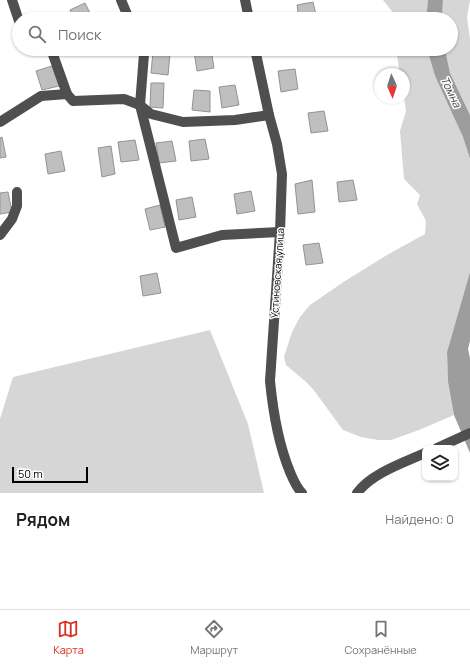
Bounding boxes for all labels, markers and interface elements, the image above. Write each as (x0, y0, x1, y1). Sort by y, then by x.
search box (12, 12, 458, 56)
icon: search (26, 23, 48, 45)
text: Поиск (58, 24, 102, 45)
north arrow (374, 68, 410, 104)
water label: Томна (438, 74, 465, 110)
street label: Устиновская улица (267, 227, 287, 319)
map controls (422, 445, 458, 481)
button: layers (422, 445, 458, 481)
scale bar (12, 465, 88, 484)
text: 50 m (18, 466, 43, 481)
text: Рядом (16, 508, 70, 531)
text: Найдено: 0 (385, 510, 454, 528)
tab: Карта (53, 618, 84, 657)
tab: Маршрут (190, 618, 238, 657)
tab: Сохранённые (344, 618, 417, 657)

